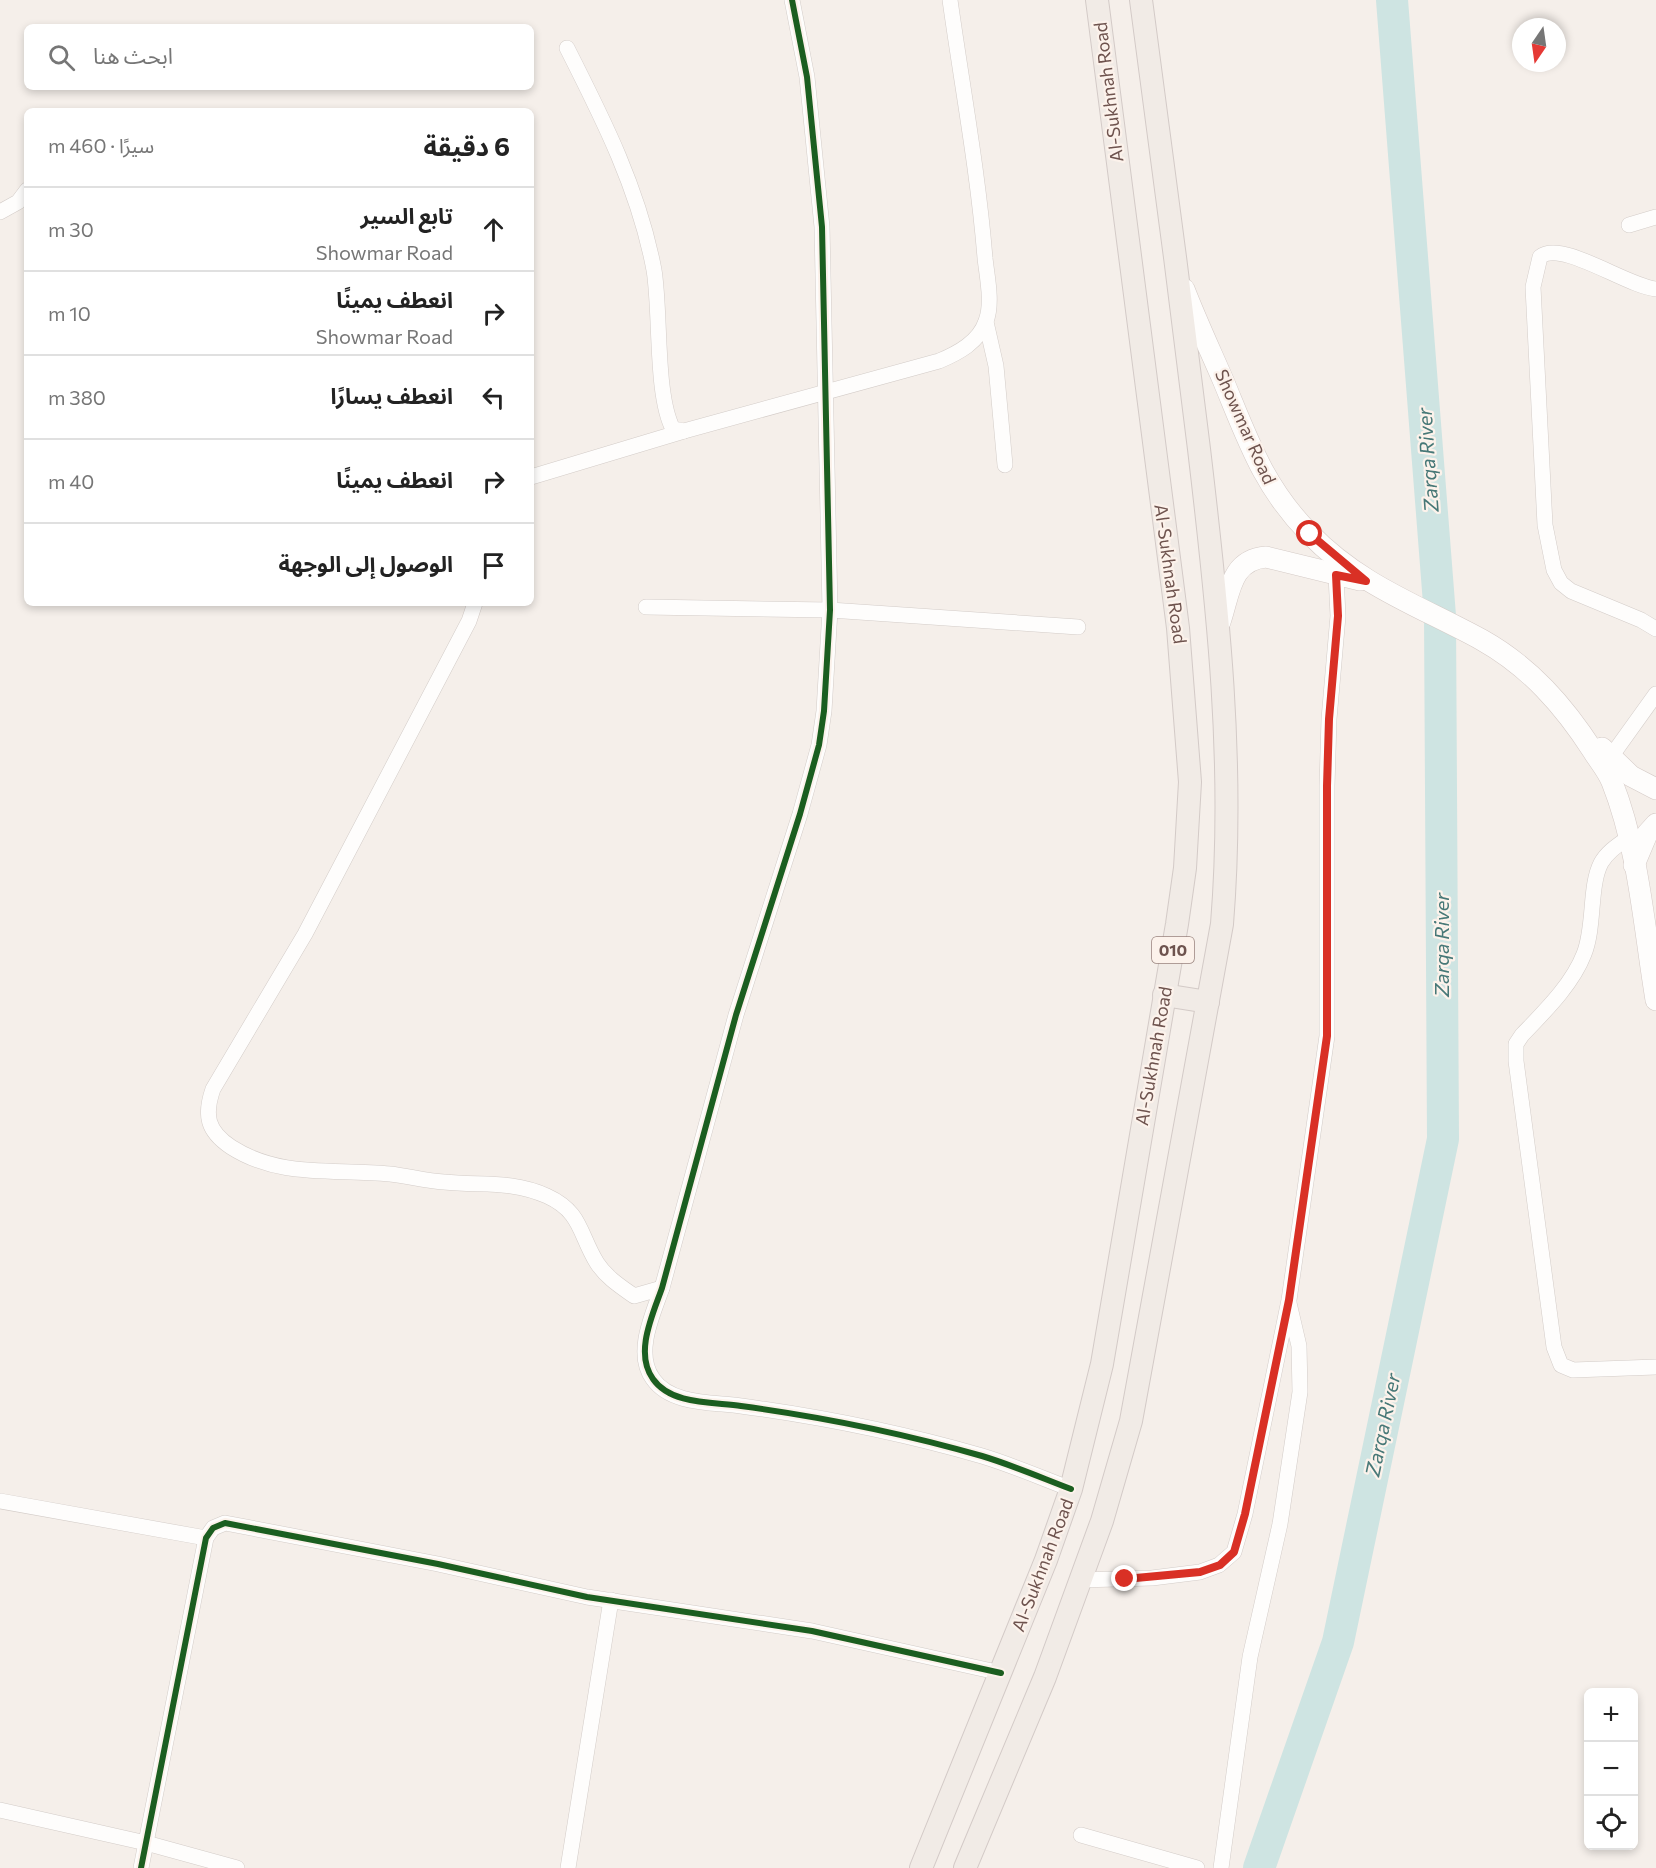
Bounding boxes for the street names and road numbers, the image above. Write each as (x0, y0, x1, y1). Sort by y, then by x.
street label: Al-Sukhnah Road (1089, 21, 1128, 163)
street label: Showmar Road (1211, 366, 1281, 487)
street label: Al-Sukhnah Road (1150, 503, 1192, 645)
road number: 010 (1152, 937, 1194, 963)
street label: Al-Sukhnah Road (1130, 985, 1176, 1127)
street label: Al-Sukhnah Road (1007, 1495, 1078, 1634)

